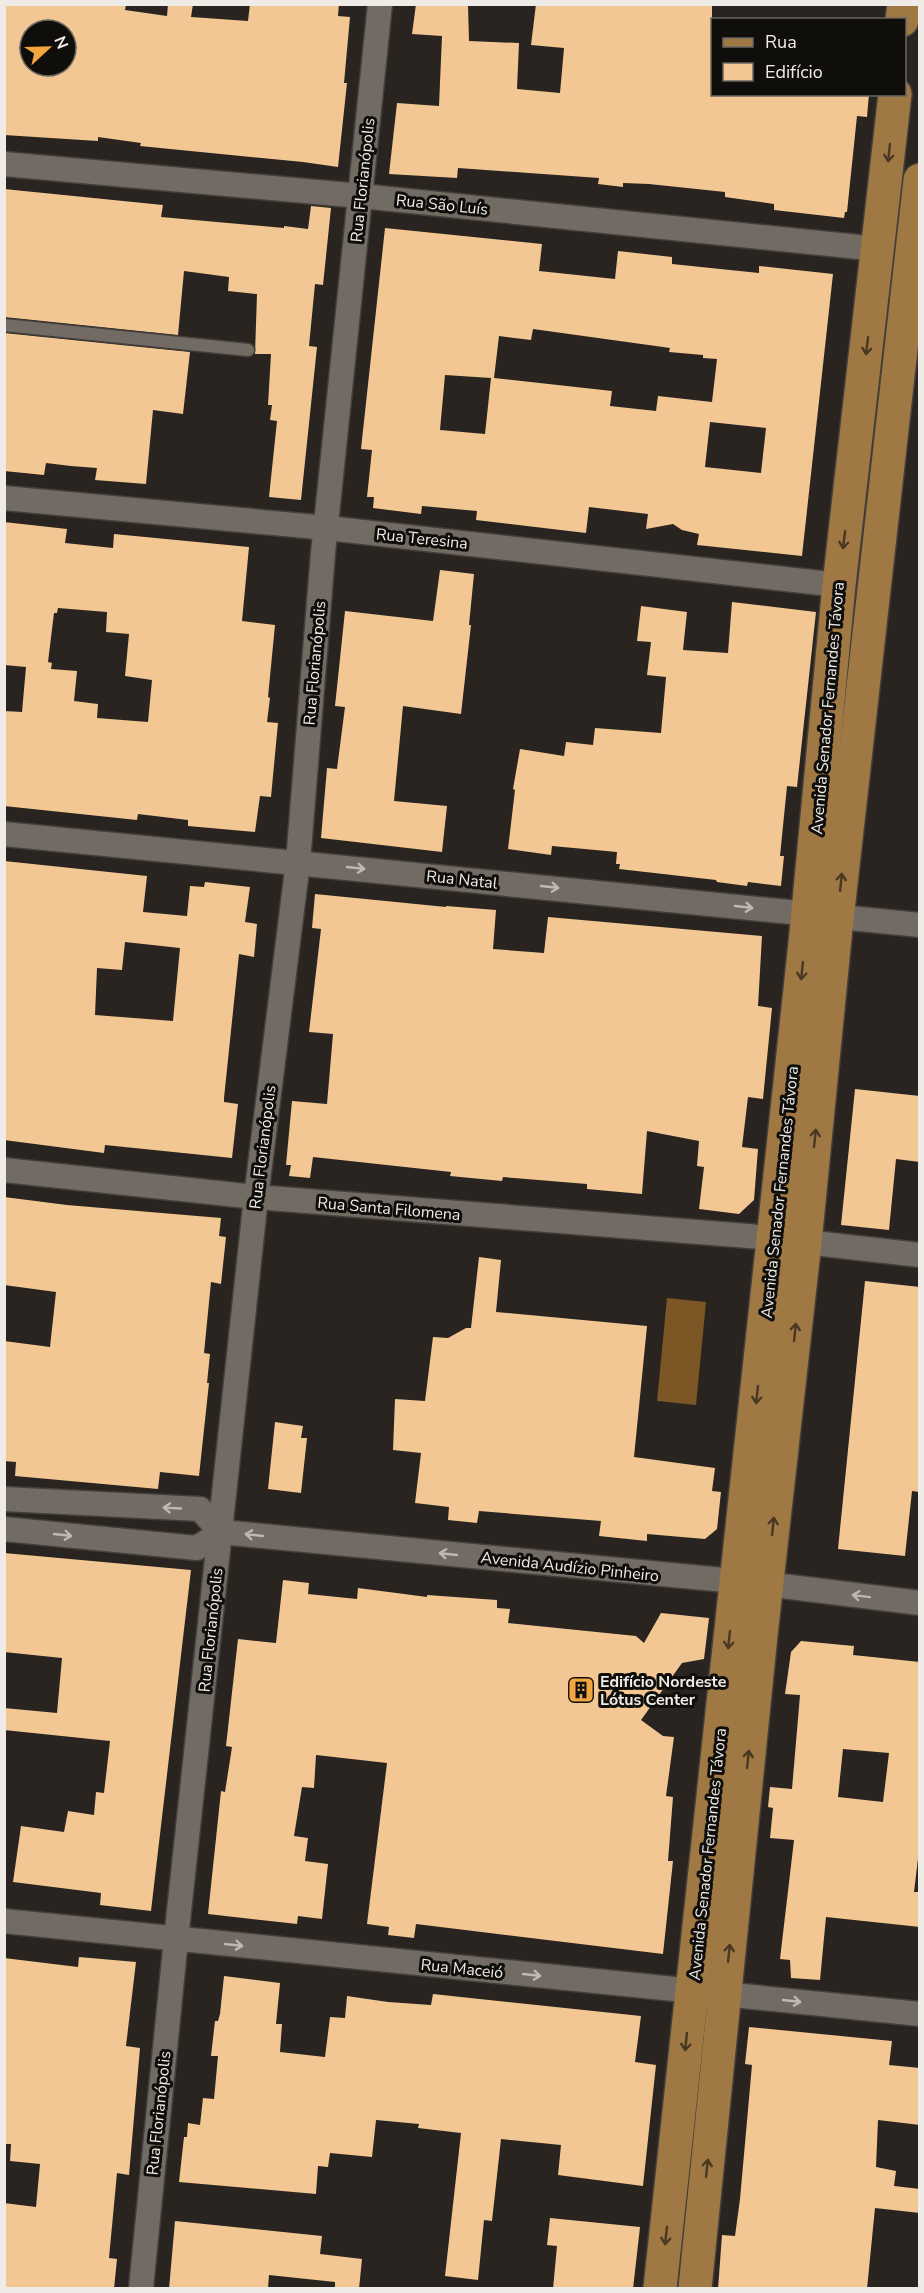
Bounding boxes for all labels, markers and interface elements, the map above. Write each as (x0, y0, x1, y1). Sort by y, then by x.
north arrow (18, 18, 78, 78)
legend (711, 18, 906, 96)
text: Rua (765, 30, 797, 54)
text: N (49, 33, 73, 52)
text: Edifício (765, 60, 823, 84)
street label: Rua Florianópolis (346, 117, 380, 243)
one-way arrow (883, 142, 894, 162)
street label: Rua São Luís (395, 189, 489, 221)
one-way arrow (861, 336, 872, 356)
street label: Rua Teresina (375, 523, 469, 555)
one-way arrow (838, 530, 849, 550)
street label: Avenida Senador Fernandes Távora (806, 581, 850, 835)
street label: Rua Florianópolis (299, 600, 331, 726)
one-way arrow (346, 863, 365, 874)
street label: Rua Natal (425, 865, 499, 895)
one-way arrow (836, 872, 847, 892)
one-way arrow (540, 882, 559, 893)
one-way arrow (734, 902, 754, 913)
one-way arrow (796, 961, 807, 981)
street label: Avenida Senador Fernandes Távora (756, 1065, 804, 1319)
street label: Rua Florianópolis (244, 1084, 282, 1210)
one-way arrow (810, 1129, 821, 1149)
street label: Rua Santa Filomena (316, 1192, 461, 1226)
one-way arrow (789, 1323, 800, 1343)
one-way arrow (751, 1385, 762, 1404)
one-way arrow (163, 1502, 183, 1513)
one-way arrow (767, 1517, 778, 1537)
one-way arrow (244, 1529, 264, 1540)
one-way arrow (52, 1530, 72, 1541)
street label: Avenida Audízio Pinheiro (480, 1547, 660, 1587)
one-way arrow (438, 1548, 458, 1559)
street label: Rua Florianópolis (194, 1567, 228, 1693)
one-way arrow (852, 1591, 872, 1602)
one-way arrow (724, 1629, 735, 1649)
place label: Edifício Nordeste Lótus Center (600, 1671, 727, 1711)
building icon: Edifício Nordeste Lótus Center (566, 1675, 596, 1705)
street label: Avenida Senador Fernandes Távora (684, 1727, 732, 1981)
one-way arrow (743, 1749, 754, 1769)
one-way arrow (223, 1940, 243, 1951)
one-way arrow (724, 1943, 735, 1963)
street label: Rua Maceió (420, 1954, 504, 1984)
one-way arrow (522, 1970, 542, 1981)
one-way arrow (782, 1996, 801, 2007)
one-way arrow (680, 2032, 691, 2052)
street label: Rua Florianópolis (142, 2050, 176, 2176)
one-way arrow (702, 2158, 713, 2178)
one-way arrow (660, 2226, 671, 2246)

